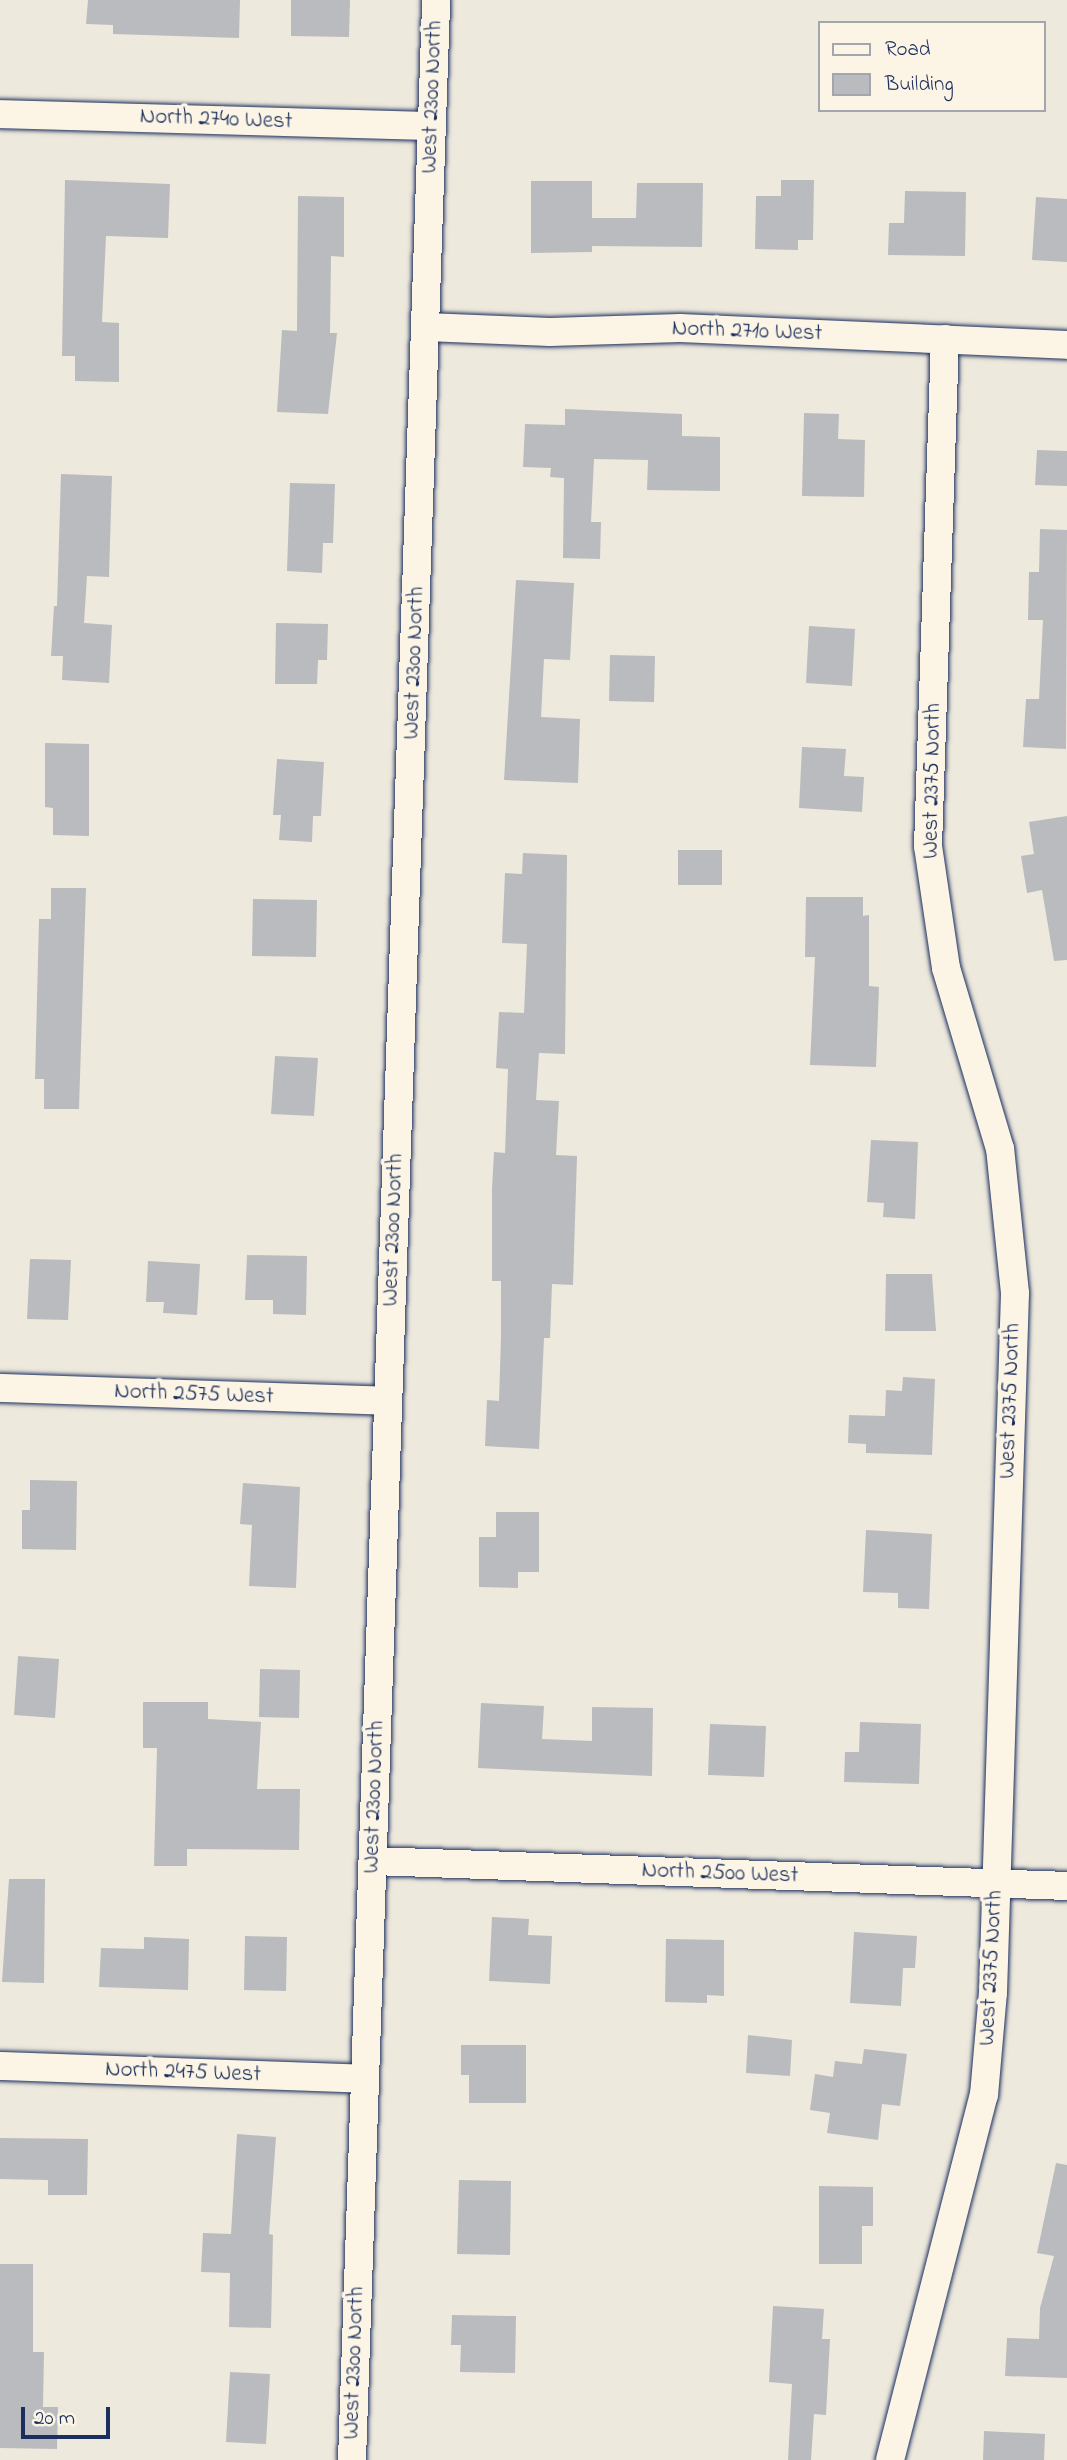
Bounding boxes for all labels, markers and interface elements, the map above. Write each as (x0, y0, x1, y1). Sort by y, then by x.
street label: West 2300 North (417, 20, 449, 174)
legend (818, 21, 1046, 112)
text: Road (885, 35, 931, 65)
text: Building (885, 70, 954, 100)
street label: North 2740 West (139, 104, 293, 136)
street label: North 2710 West (671, 316, 823, 348)
street label: West 2300 North (399, 586, 431, 740)
street label: West 2375 North (918, 703, 948, 859)
street label: West 2300 North (378, 1153, 410, 1307)
street label: West 2375 North (994, 1323, 1028, 1479)
street label: North 2575 West (114, 1378, 274, 1412)
street label: West 2300 North (359, 1720, 391, 1874)
street label: North 2500 West (641, 1857, 799, 1891)
street label: West 2375 North (974, 1889, 1010, 2047)
street label: North 2475 West (105, 2056, 261, 2090)
street label: West 2300 North (339, 2286, 371, 2440)
scale bar (24, 2394, 114, 2438)
text: 20 m (34, 2404, 75, 2434)

